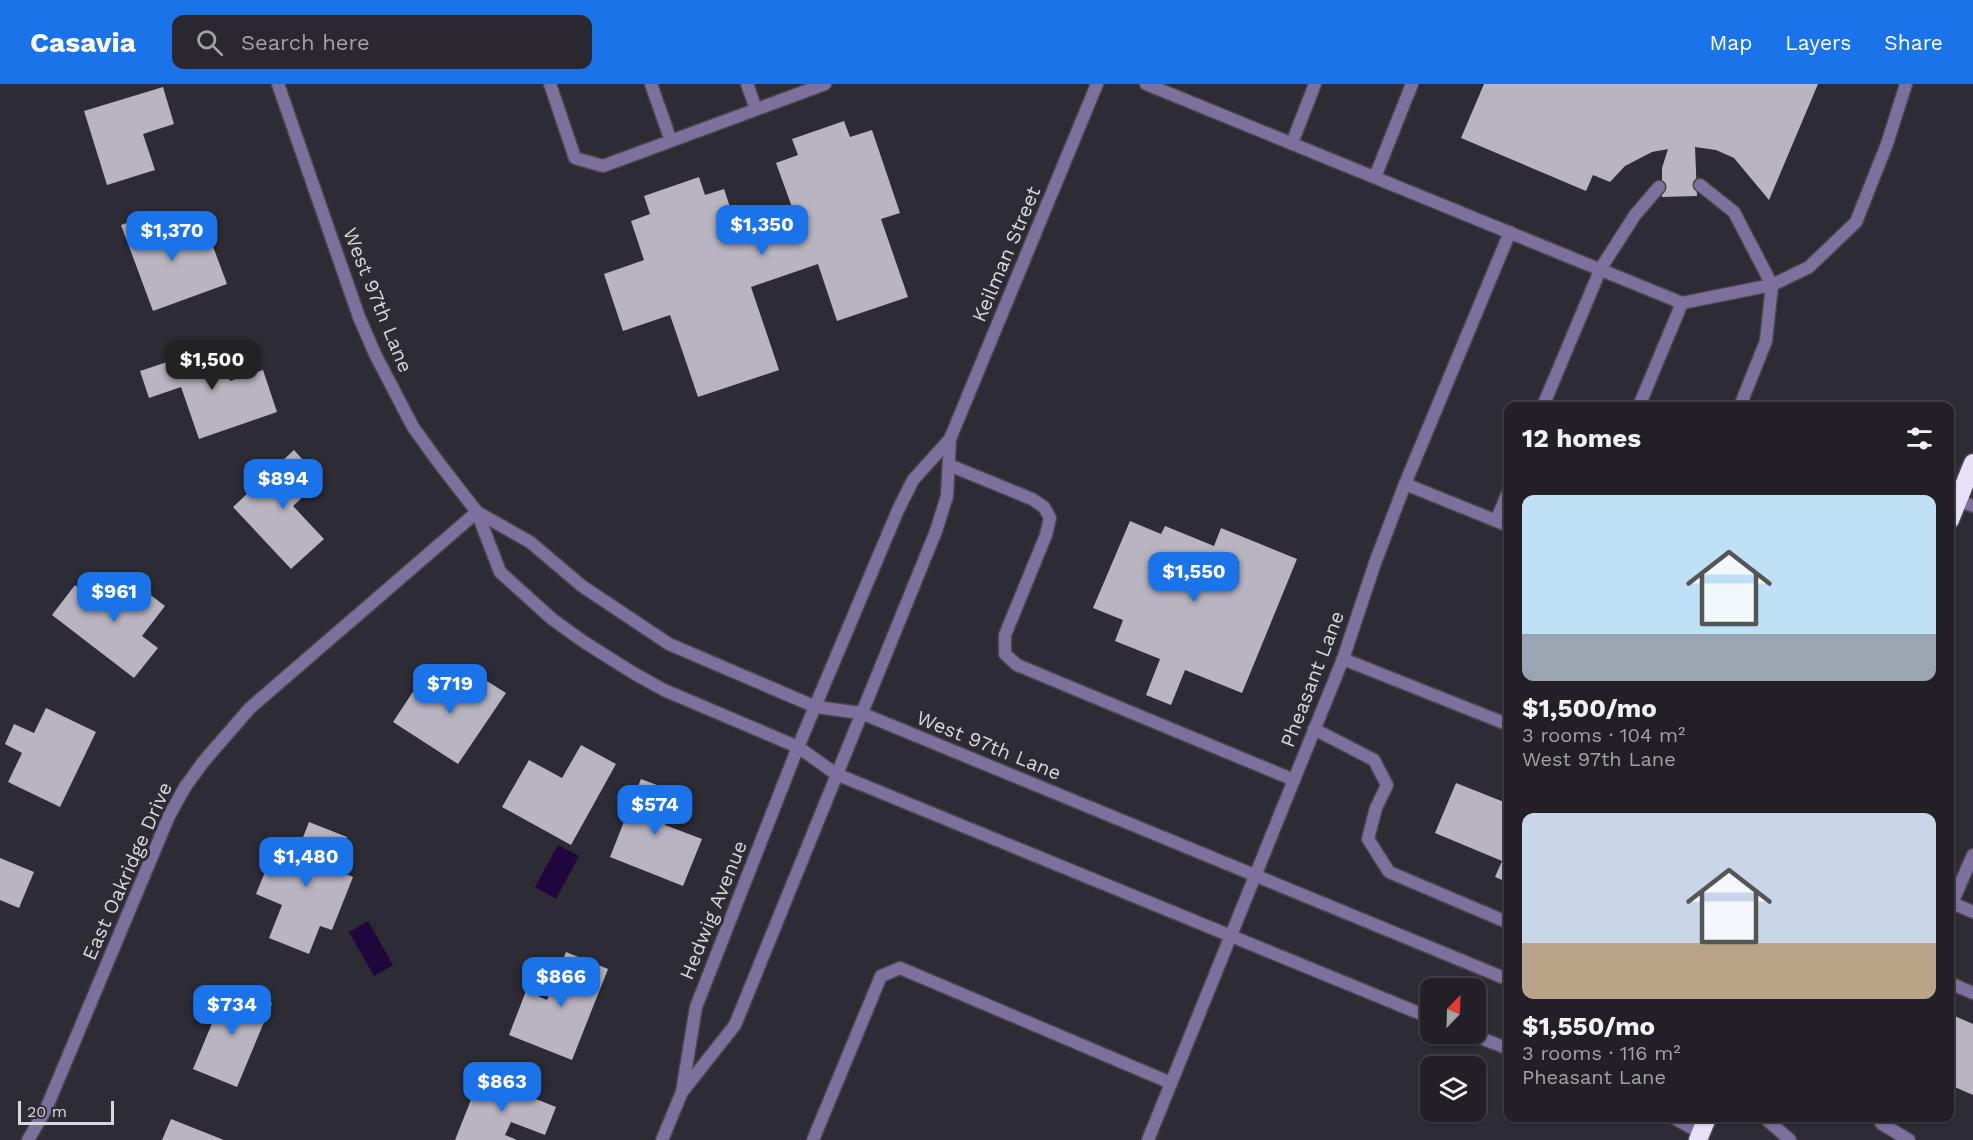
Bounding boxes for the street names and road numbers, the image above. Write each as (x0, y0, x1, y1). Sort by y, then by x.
street label: Keilman Street (967, 182, 1046, 325)
street label: West 97th Lane (338, 224, 418, 376)
street label: Pheasant Lane (1275, 608, 1349, 750)
street label: West 97th Lane (913, 705, 1065, 785)
street label: East Oakridge Drive (77, 778, 177, 964)
street label: Hedwig Avenue (674, 837, 752, 983)

